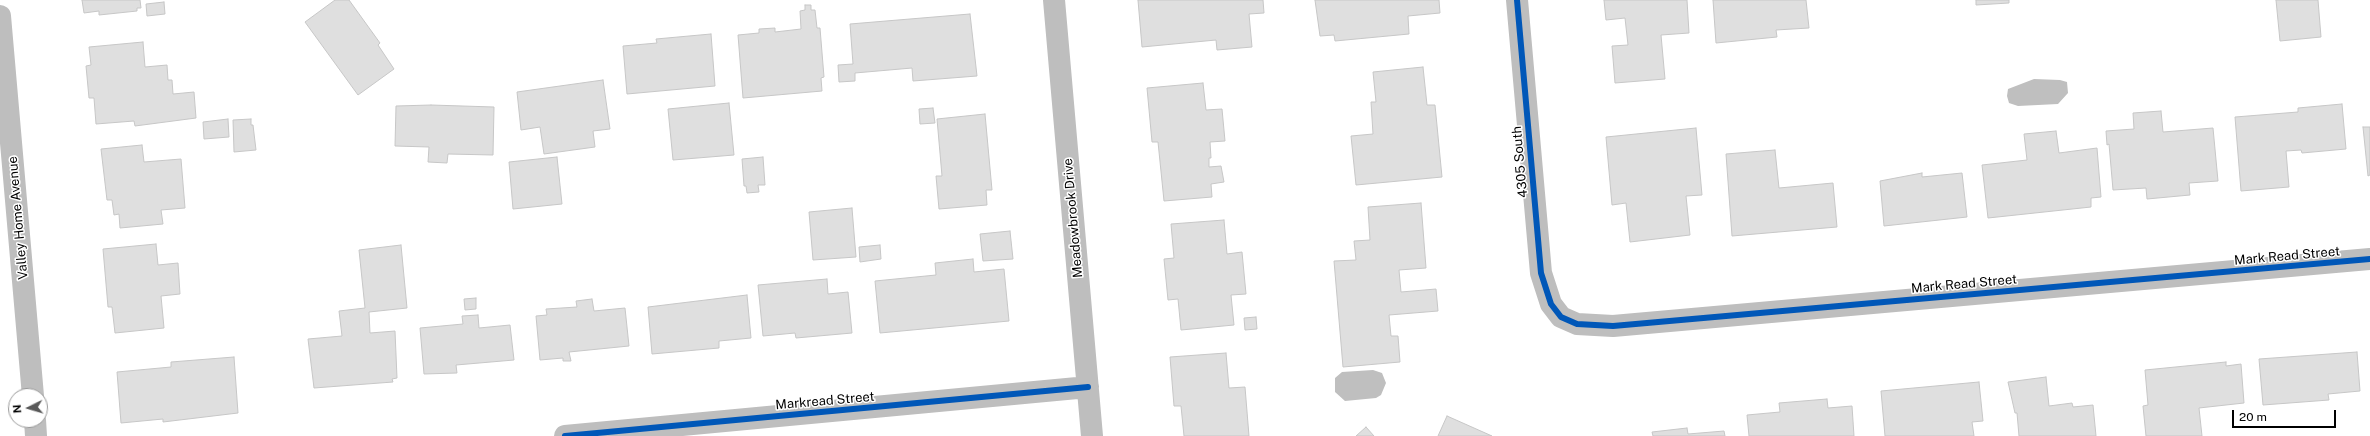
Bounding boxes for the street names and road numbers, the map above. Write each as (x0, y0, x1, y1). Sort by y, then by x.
street label: 4305 South (1509, 126, 1531, 198)
street label: Valley Home Avenue (5, 156, 31, 280)
street label: Meadowbrook Drive (1060, 158, 1086, 278)
street label: Mark Read Street (2233, 244, 2341, 268)
street label: Mark Read Street (1910, 272, 2018, 296)
street label: Markread Street (775, 389, 875, 413)

